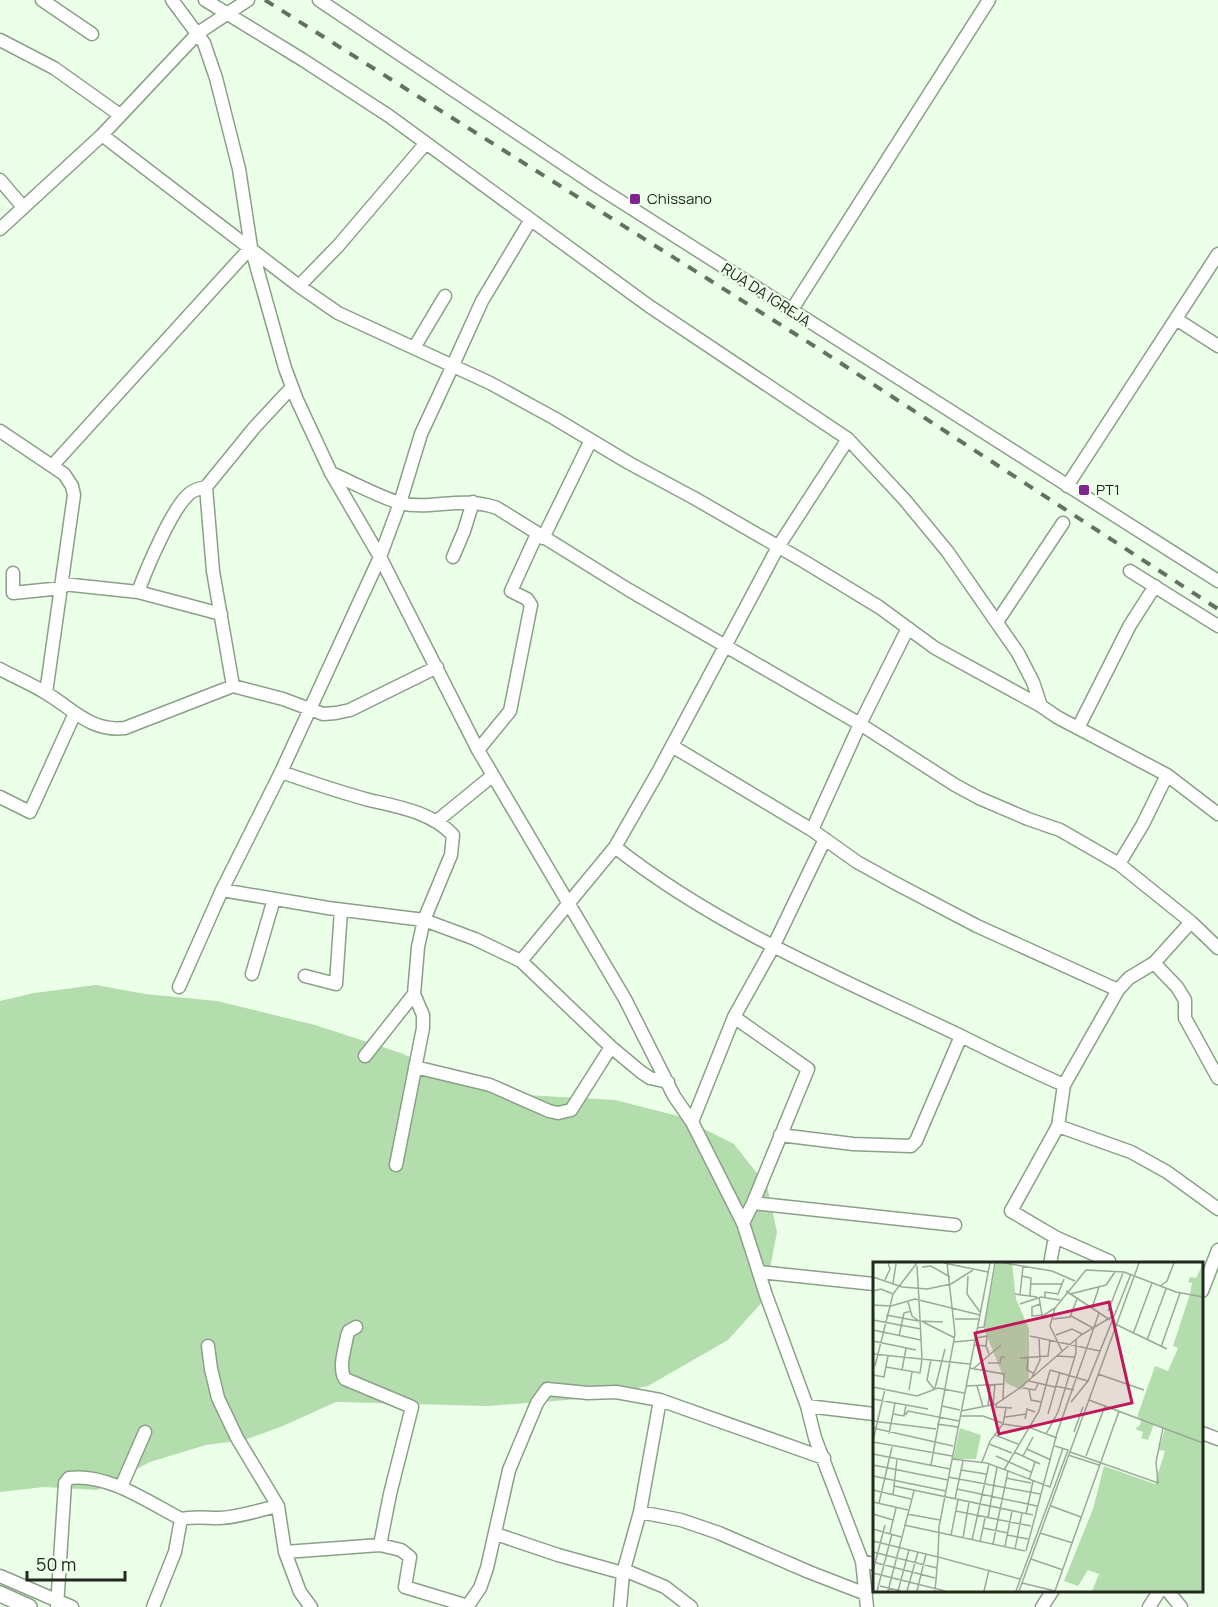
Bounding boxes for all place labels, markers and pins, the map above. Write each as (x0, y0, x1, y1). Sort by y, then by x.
place label: Chissano (647, 188, 712, 209)
marker: Chissano (628, 192, 642, 206)
place label: PT1 (1096, 479, 1120, 500)
marker: PT1 (1077, 483, 1091, 497)

